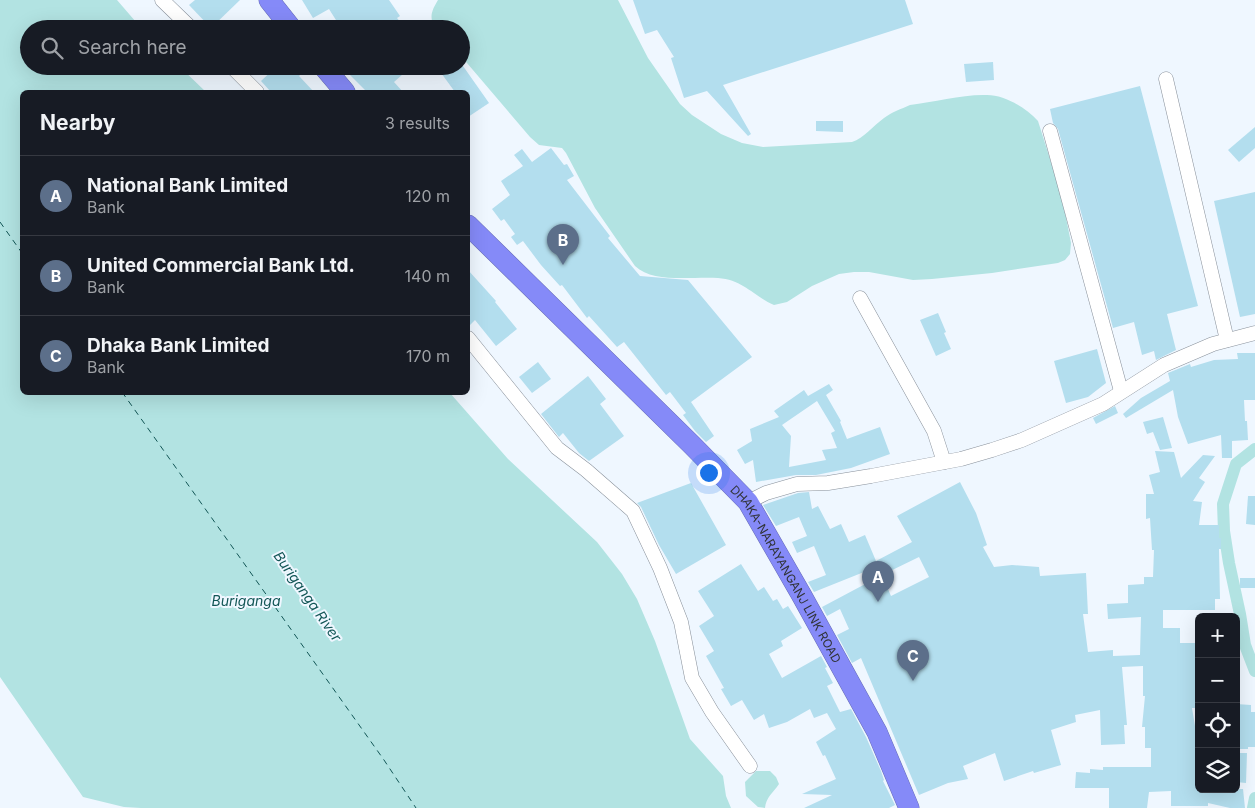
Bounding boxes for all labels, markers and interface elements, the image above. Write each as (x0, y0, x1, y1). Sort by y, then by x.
search box (20, 20, 470, 75)
icon: search (38, 34, 66, 62)
text: Search here (78, 36, 187, 59)
text: Nearby (40, 110, 115, 135)
text: 3 results (385, 113, 450, 133)
text: National Bank Limited (87, 174, 288, 197)
text: A (50, 186, 62, 206)
text: 120 m (405, 186, 450, 206)
text: Bank (87, 197, 125, 217)
pin: B (547, 224, 579, 265)
text: United Commercial Bank Ltd. (87, 254, 355, 277)
text: B (51, 266, 61, 286)
text: 140 m (405, 266, 450, 286)
text: Bank (87, 277, 125, 297)
text: Dhaka Bank Limited (87, 334, 270, 357)
text: C (50, 346, 62, 366)
text: 170 m (406, 346, 450, 366)
text: Bank (87, 357, 125, 377)
your location (696, 460, 722, 486)
street label: DHAKA-NARAYANGANJ LINK ROAD (728, 482, 845, 665)
water label: Buriganga River (271, 548, 346, 645)
pin: A (862, 561, 894, 602)
water label: Buriganga (212, 592, 281, 609)
map controls (1195, 613, 1240, 793)
button: + (1195, 613, 1240, 658)
pin: C (897, 640, 929, 681)
button: − (1195, 658, 1240, 703)
button: locate (1195, 703, 1240, 748)
button: layers (1195, 748, 1240, 793)

